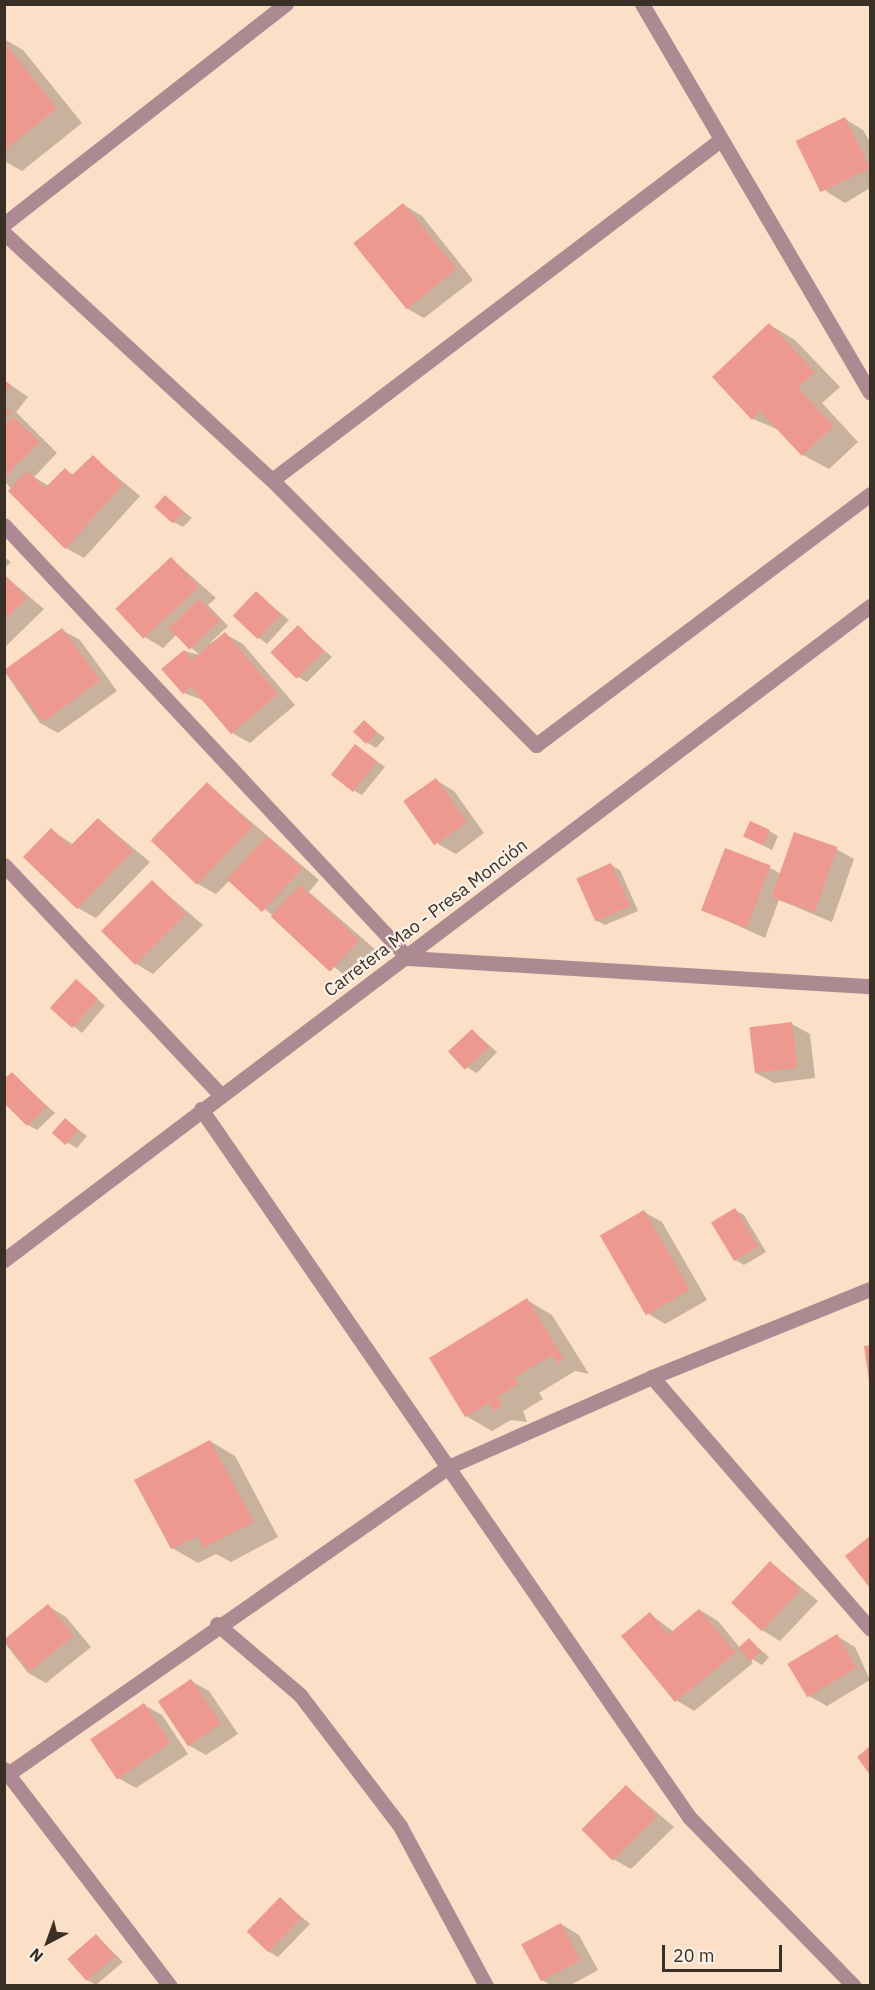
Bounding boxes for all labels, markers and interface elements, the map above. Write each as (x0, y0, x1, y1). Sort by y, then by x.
street label: Carretera Mao - Presa Monción (320, 834, 532, 1002)
north arrow (18, 1912, 78, 1972)
scale bar (665, 1933, 785, 1971)
text: N (25, 1944, 47, 1967)
text: 20 m (673, 1944, 715, 1967)

